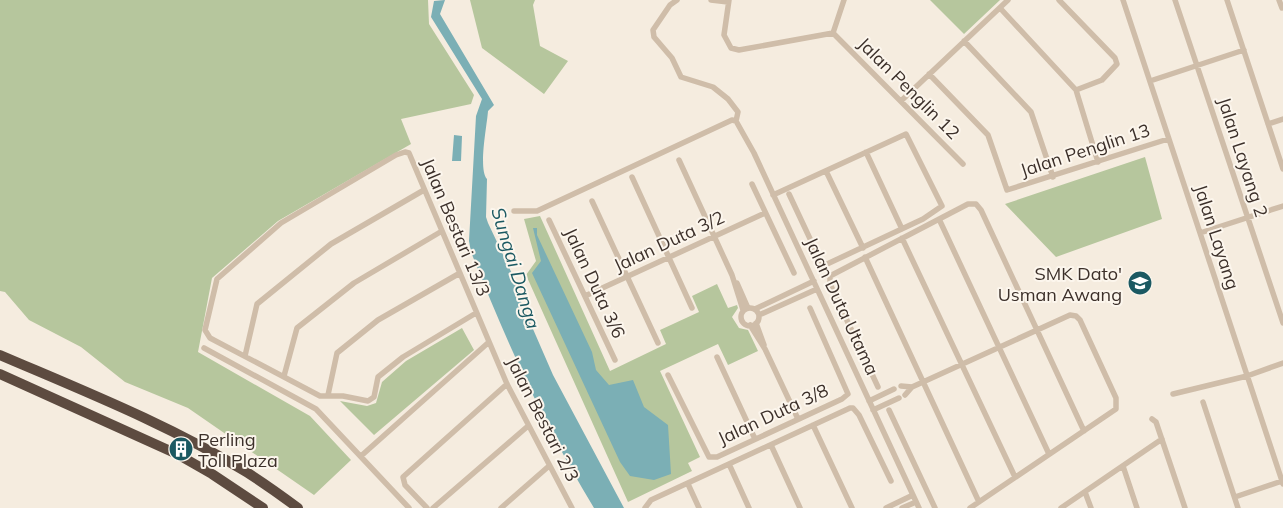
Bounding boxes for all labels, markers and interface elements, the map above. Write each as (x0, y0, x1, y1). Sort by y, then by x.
street label: Jalan Penglin 12 (853, 32, 965, 144)
street label: Jalan Layang 2 (1213, 94, 1273, 220)
street label: Jalan Penglin 13 (1017, 118, 1153, 182)
street label: Jalan Bestari 13/3 (416, 154, 496, 300)
street label: Jalan Layang (1189, 182, 1245, 292)
water label: Sungai Danga (486, 204, 546, 332)
street label: Jalan Duta 3/2 (610, 205, 728, 277)
street label: Jalan Duta 3/6 (559, 224, 631, 342)
street label: Jalan Duta Utama (800, 233, 884, 379)
place label: SMK Dato' Usman Awang (998, 262, 1122, 306)
school or university icon: SMK Dato' Usman Awang (1127, 270, 1153, 296)
street label: Jalan Bestari 2/3 (502, 353, 584, 485)
street label: Jalan Duta 3/8 (714, 378, 832, 450)
place label: Perling Toll Plaza (198, 428, 278, 472)
building icon: Perling Toll Plaza (168, 436, 194, 462)

